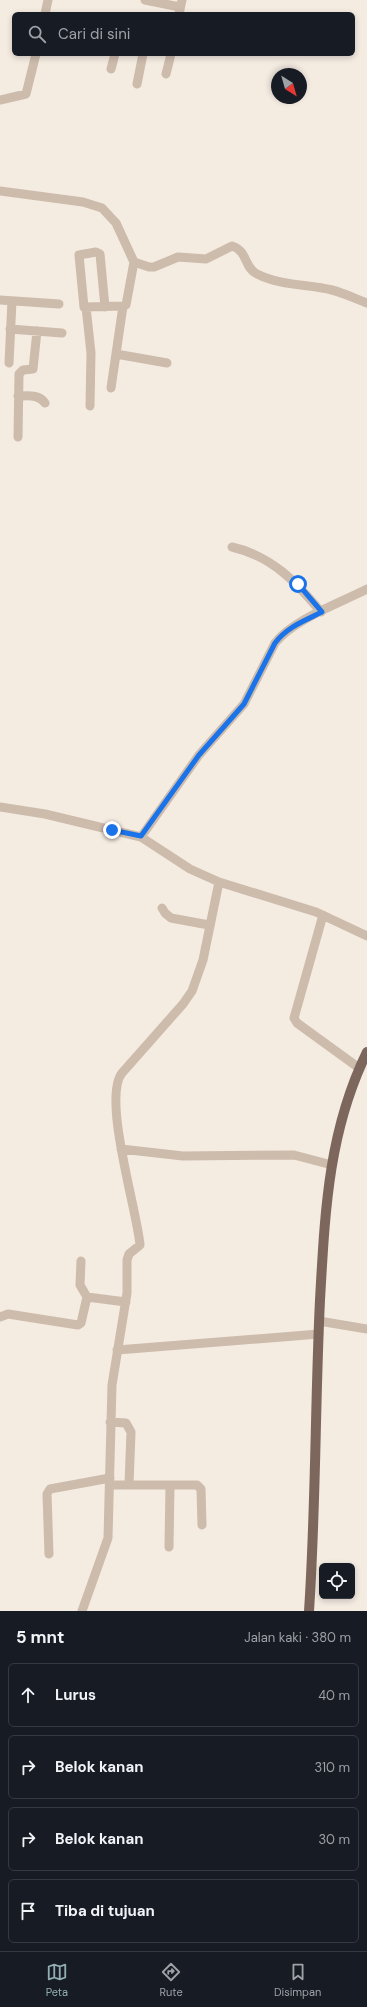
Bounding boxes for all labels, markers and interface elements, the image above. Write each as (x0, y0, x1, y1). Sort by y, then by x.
search box (12, 12, 355, 56)
icon: search (26, 23, 48, 45)
text: Cari di sini (58, 24, 130, 44)
north arrow (271, 68, 307, 104)
route start (289, 575, 307, 593)
route end (103, 821, 121, 839)
map controls (319, 1563, 355, 1599)
button: locate (319, 1563, 355, 1599)
text: 5 mnt (16, 1626, 64, 1648)
text: Jalan kaki · 380 m (244, 1629, 351, 1646)
icon: ahead (17, 1684, 39, 1706)
text: Lurus (55, 1685, 96, 1705)
text: 40 m (318, 1687, 350, 1704)
icon: right (17, 1756, 39, 1778)
text: Belok kanan (55, 1757, 143, 1777)
text: 310 m (315, 1759, 350, 1776)
icon: right (17, 1828, 39, 1850)
text: Belok kanan (55, 1829, 143, 1849)
text: 30 m (318, 1831, 350, 1848)
icon: arrive (17, 1900, 39, 1922)
text: Tiba di tujuan (55, 1901, 155, 1921)
tab: Peta (46, 1961, 68, 1999)
tab: Rute (159, 1961, 183, 1999)
tab: Disimpan (274, 1961, 321, 1999)

